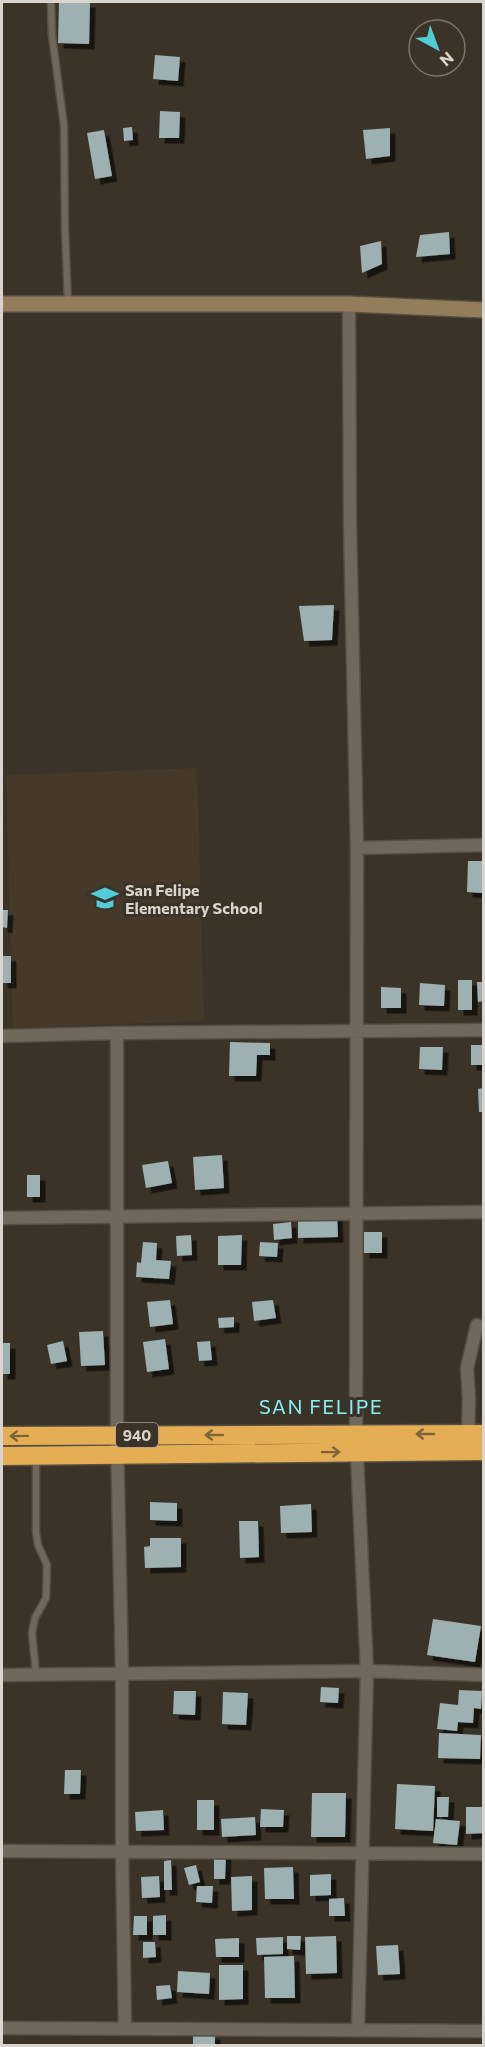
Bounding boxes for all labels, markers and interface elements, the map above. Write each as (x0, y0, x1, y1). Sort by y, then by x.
north arrow (407, 18, 467, 78)
text: N (436, 49, 458, 71)
place label: San Felipe Elementary School (125, 880, 263, 917)
school or university icon: San Felipe Elementary School (90, 883, 120, 913)
district label: SAN FELIPE (259, 1394, 383, 1418)
road number: 940 (116, 1423, 158, 1447)
one-way arrow (416, 1428, 436, 1440)
one-way arrow (204, 1429, 224, 1441)
one-way arrow (9, 1430, 29, 1442)
one-way arrow (320, 1446, 340, 1458)

